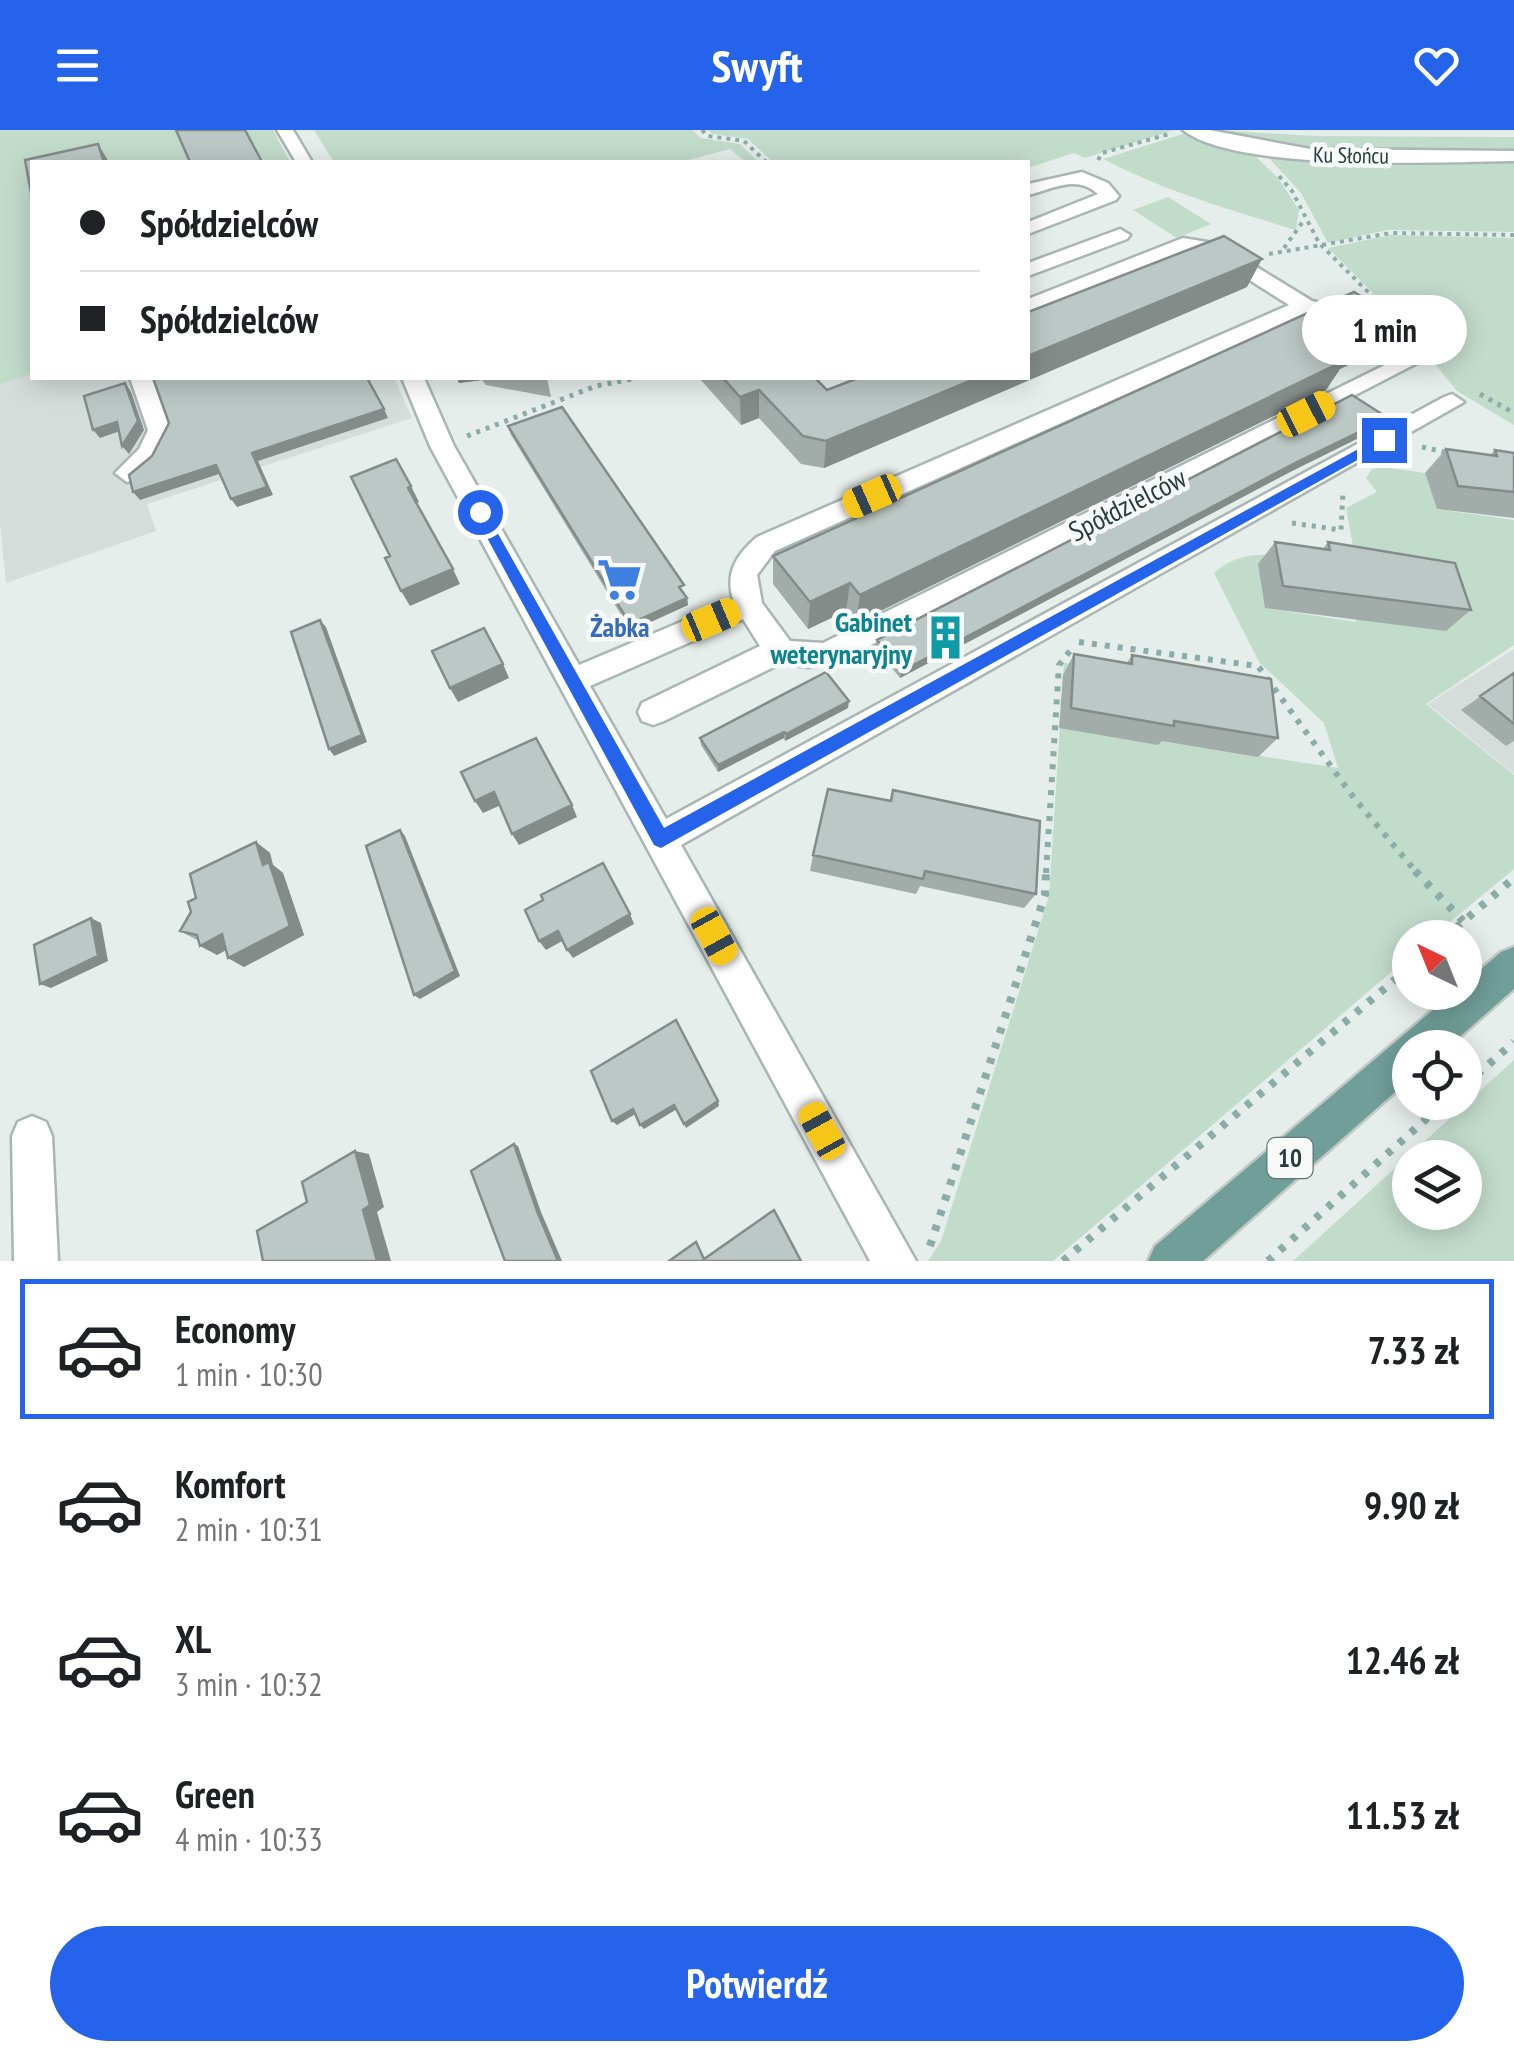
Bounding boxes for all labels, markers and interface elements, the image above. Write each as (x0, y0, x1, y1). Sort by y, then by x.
text: Swyft (712, 36, 803, 94)
icon: menu (50, 38, 105, 93)
icon: heart (1409, 38, 1464, 93)
street label: Ku Słońcu (1313, 140, 1389, 170)
text: Spółdzielców (140, 198, 318, 247)
text: Spółdzielców (140, 294, 318, 343)
callout: 1 min (1302, 295, 1466, 365)
text: 1 min (1352, 309, 1417, 351)
car (1272, 387, 1340, 441)
route end (1362, 418, 1407, 463)
street label: Spółdzielców (1062, 458, 1192, 549)
car (838, 470, 906, 522)
route start (458, 490, 503, 535)
supermarket icon: Żabka (596, 556, 644, 604)
car (678, 594, 744, 646)
place label: Gabinet weterynaryjny (769, 603, 913, 672)
place label: Żabka (590, 608, 650, 645)
building icon: Gabinet weterynaryjny (921, 613, 969, 661)
car (686, 902, 742, 970)
north arrow (1392, 920, 1482, 1010)
map controls (1392, 920, 1482, 1230)
button: locate (1392, 1030, 1482, 1120)
car (794, 1097, 850, 1165)
road number: 10 (1268, 1138, 1312, 1178)
button: layers (1392, 1140, 1482, 1230)
icon: car (55, 1304, 145, 1394)
text: Economy (175, 1304, 295, 1353)
text: 7.33 zł (1368, 1325, 1459, 1374)
text: 1 min · 10:30 (175, 1353, 323, 1395)
icon: car (55, 1459, 145, 1549)
text: Komfort (175, 1459, 286, 1508)
text: 9.90 zł (1364, 1480, 1459, 1529)
text: 2 min · 10:31 (175, 1508, 323, 1550)
icon: car (55, 1614, 145, 1704)
text: XL (175, 1614, 211, 1663)
text: 12.46 zł (1346, 1635, 1459, 1684)
text: 3 min · 10:32 (175, 1663, 323, 1705)
icon: car (55, 1769, 145, 1859)
text: Green (175, 1769, 255, 1818)
text: 11.53 zł (1346, 1790, 1459, 1839)
text: 4 min · 10:33 (175, 1818, 323, 1860)
button: Potwierdź (50, 1926, 1464, 2041)

